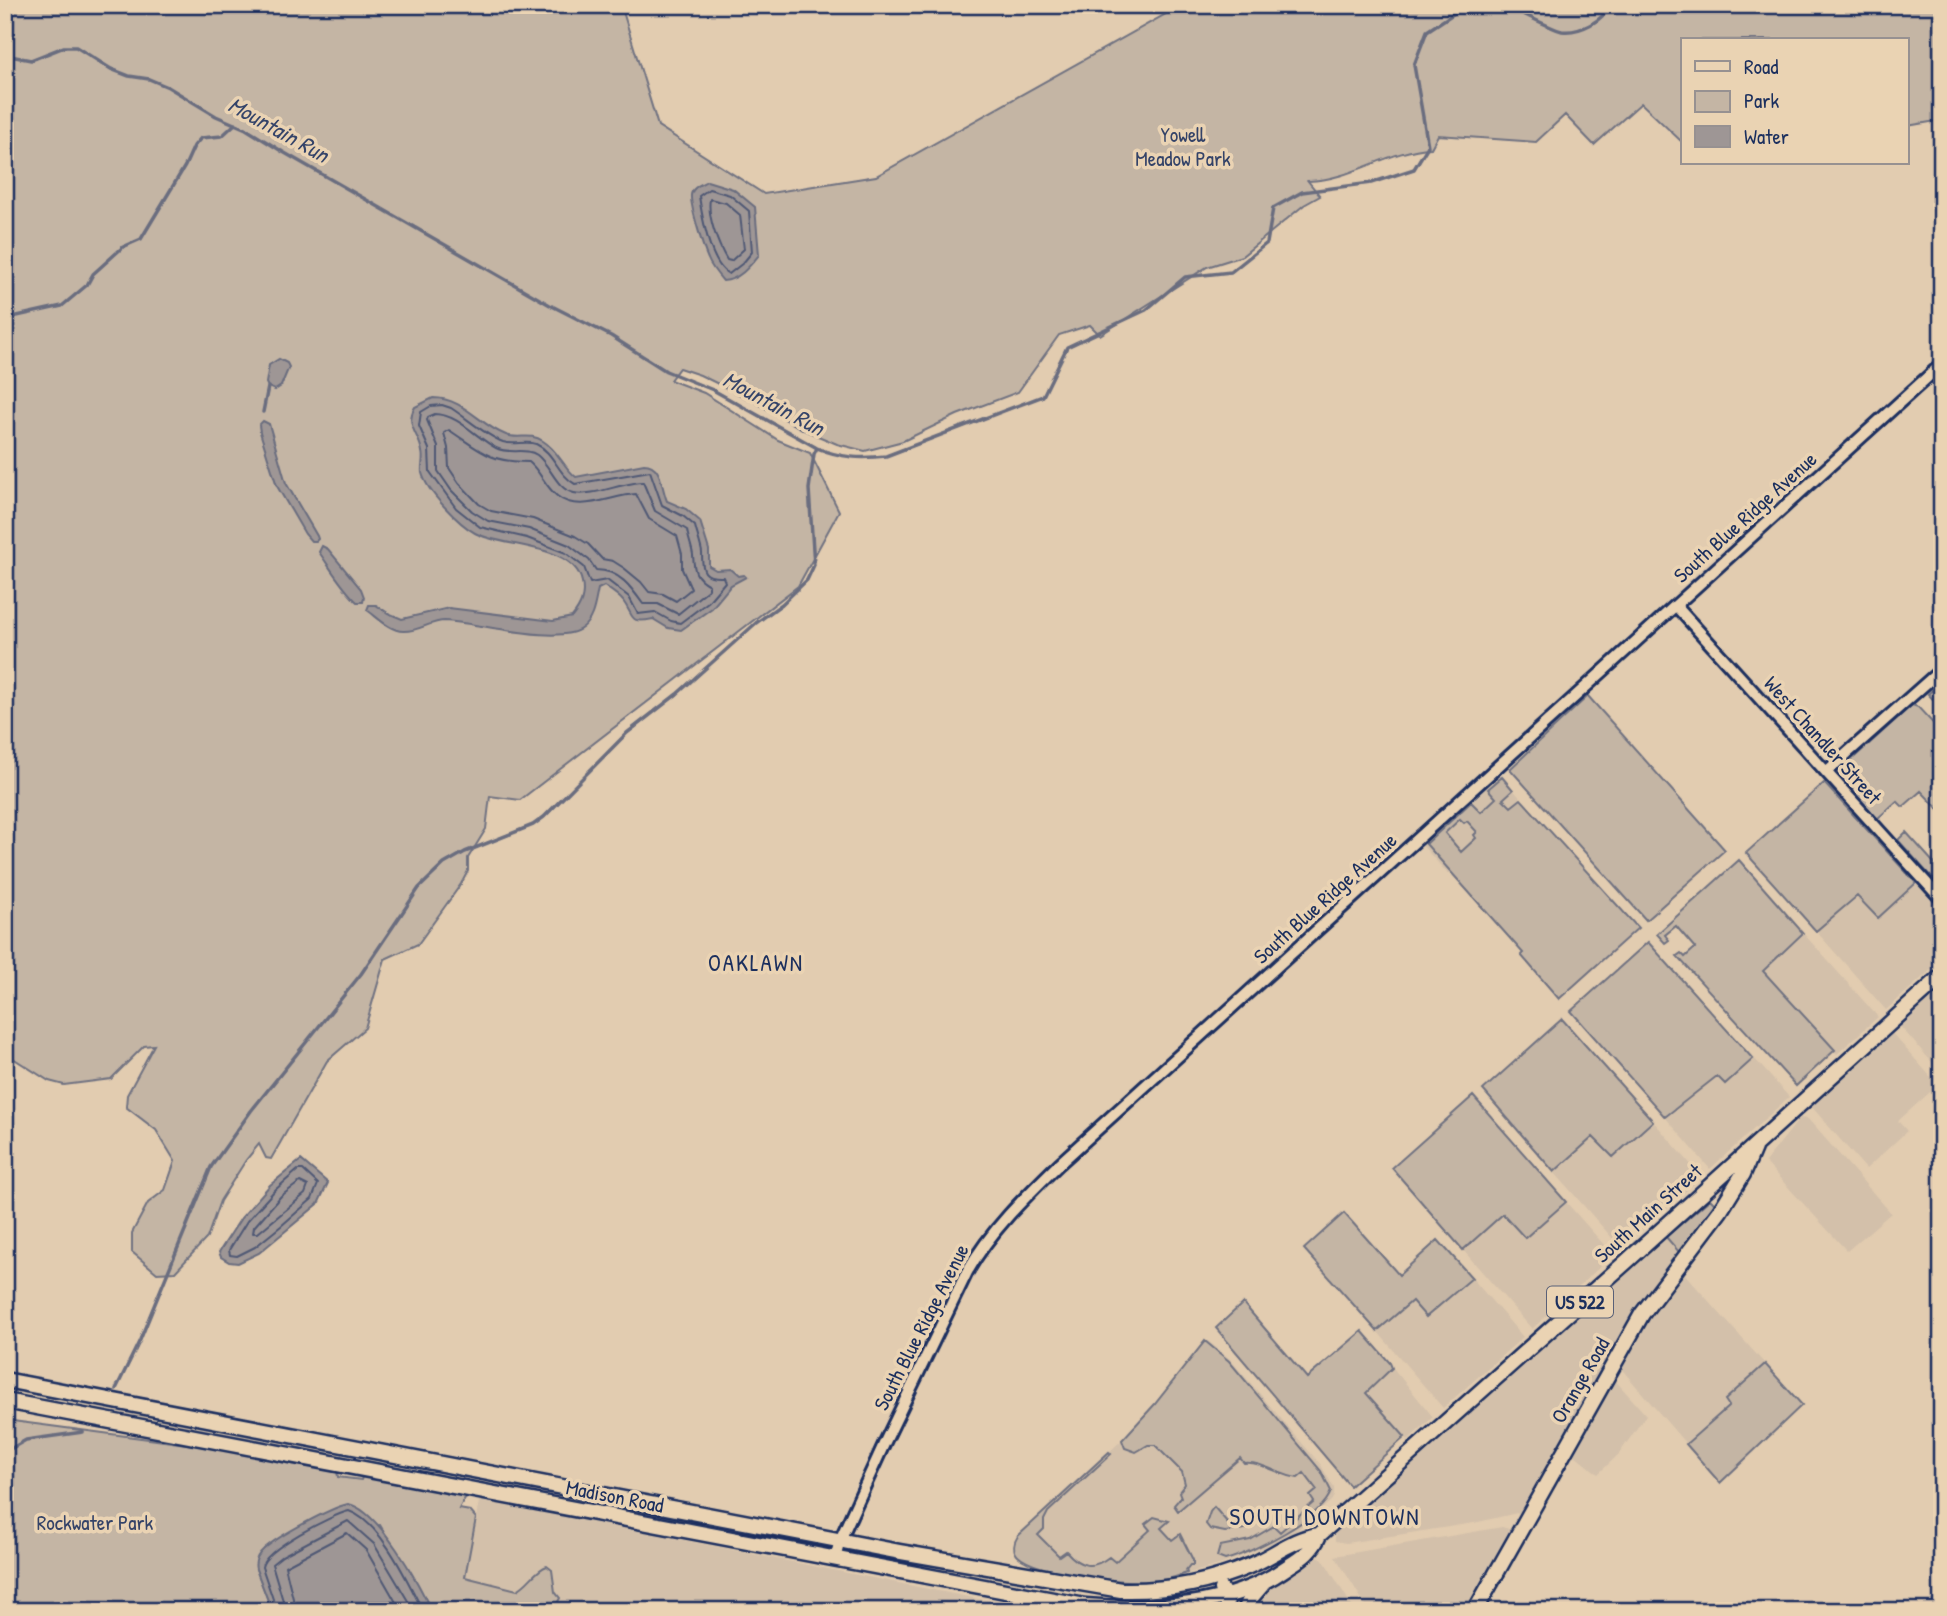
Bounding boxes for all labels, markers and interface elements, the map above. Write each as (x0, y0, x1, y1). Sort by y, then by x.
legend (1681, 38, 1909, 164)
text: Road (1744, 52, 1778, 81)
text: Park (1744, 86, 1779, 115)
water label: Mountain Run (223, 89, 336, 170)
park label: Yowell Meadow Park (1135, 120, 1231, 173)
text: Water (1744, 122, 1789, 151)
water label: Mountain Run (718, 363, 831, 443)
street label: South Blue Ridge Avenue (1667, 445, 1823, 589)
street label: West Chandler Street (1758, 670, 1889, 811)
street label: South Blue Ridge Avenue (1247, 826, 1403, 970)
district label: OAKLAWN (708, 947, 804, 978)
street label: South Main Street (1588, 1156, 1709, 1269)
street label: South Blue Ridge Avenue (866, 1239, 976, 1415)
road number: US 522 (1547, 1286, 1613, 1318)
street label: Orange Road (1544, 1332, 1616, 1428)
street label: Madison Road (564, 1472, 666, 1520)
district label: SOUTH DOWNTOWN (1230, 1501, 1420, 1532)
park label: Rockwater Park (37, 1508, 154, 1537)

